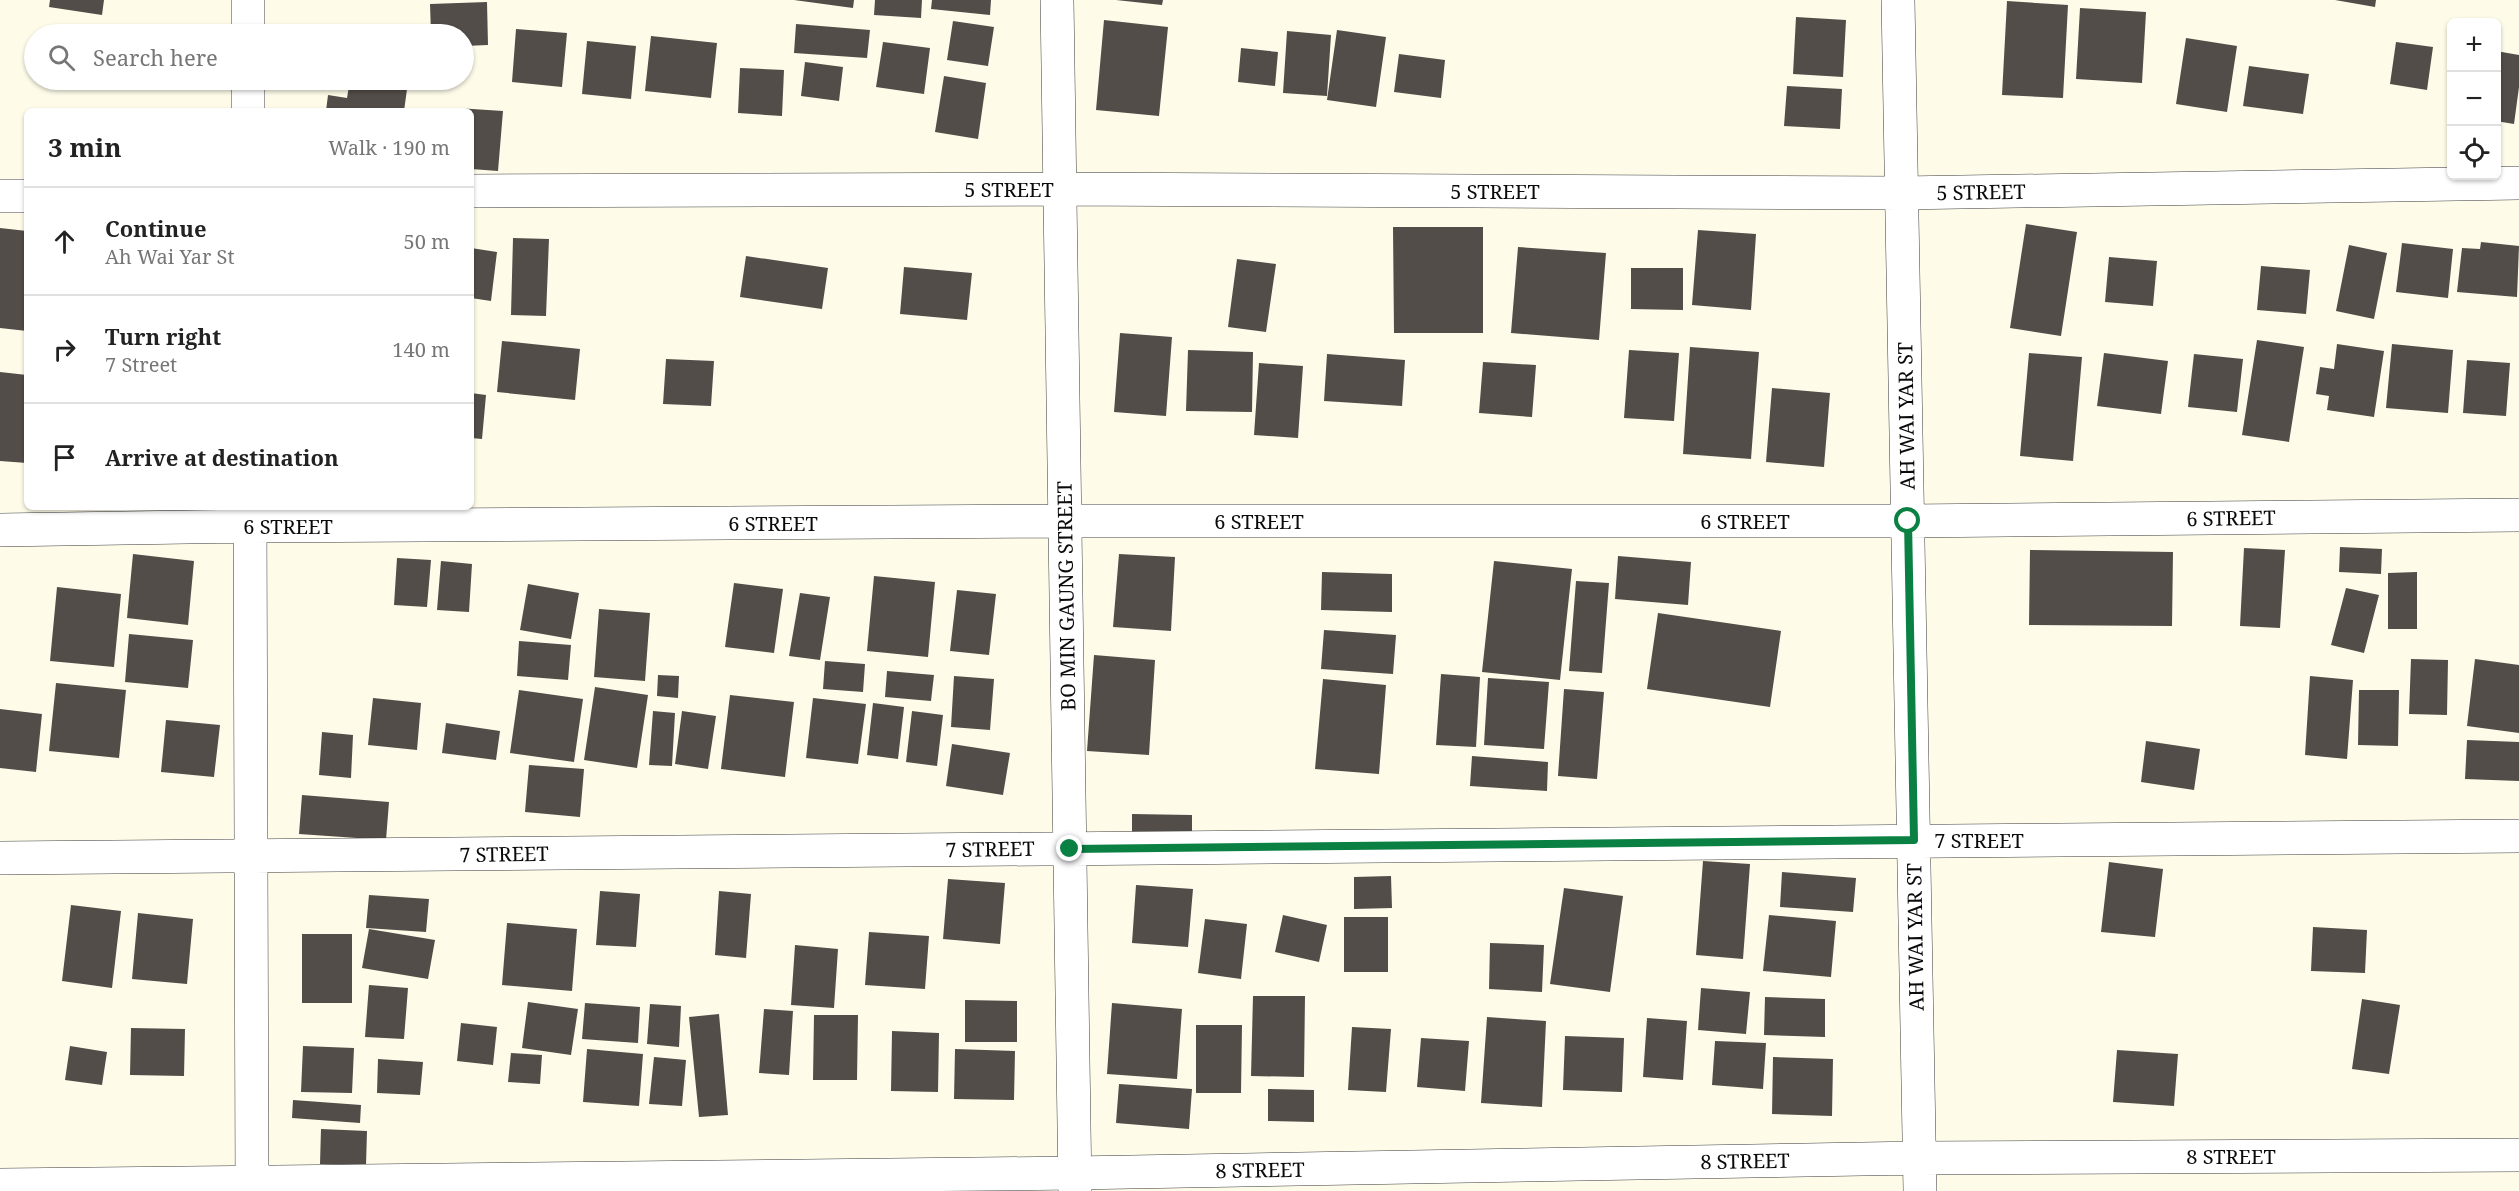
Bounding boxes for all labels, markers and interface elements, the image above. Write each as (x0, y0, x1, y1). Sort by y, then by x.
map controls (2447, 18, 2501, 180)
button: + (2447, 18, 2501, 72)
search box (24, 24, 474, 90)
icon: search (45, 41, 78, 74)
text: Search here (93, 42, 218, 72)
button: − (2447, 72, 2501, 126)
button: locate (2447, 126, 2501, 180)
text: 3 min (48, 129, 122, 165)
text: Walk · 190 m (328, 134, 450, 161)
street label: 5 STREET (964, 176, 1054, 203)
street label: 5 STREET (1450, 178, 1540, 205)
street label: 5 STREET (1936, 178, 2026, 206)
text: Continue (105, 213, 207, 243)
icon: ahead (48, 225, 81, 258)
text: 50 m (404, 228, 450, 255)
text: Ah Wai Yar St (105, 243, 235, 270)
text: Turn right (105, 321, 221, 351)
icon: right (48, 333, 81, 366)
text: 140 m (392, 336, 450, 363)
street label: AH WAI YAR ST (1891, 342, 1921, 490)
text: 7 Street (105, 351, 177, 378)
icon: arrive (48, 441, 81, 474)
text: Arrive at destination (105, 442, 339, 472)
street label: BO MIN GAUNG STREET (1050, 481, 1082, 711)
street label: 6 STREET (2186, 504, 2276, 532)
route start (1894, 507, 1920, 533)
street label: 6 STREET (1214, 508, 1304, 535)
street label: 6 STREET (1700, 508, 1790, 535)
street label: 6 STREET (728, 510, 818, 537)
street label: 6 STREET (243, 513, 333, 540)
street label: 7 STREET (1934, 827, 2024, 854)
street label: 7 STREET (945, 835, 1035, 863)
route end (1056, 835, 1082, 861)
street label: 7 STREET (459, 840, 549, 868)
street label: AH WAI YAR ST (1900, 863, 1930, 1011)
street label: 8 STREET (2186, 1143, 2276, 1170)
street label: 8 STREET (1700, 1147, 1790, 1175)
street label: 8 STREET (1215, 1156, 1305, 1184)

